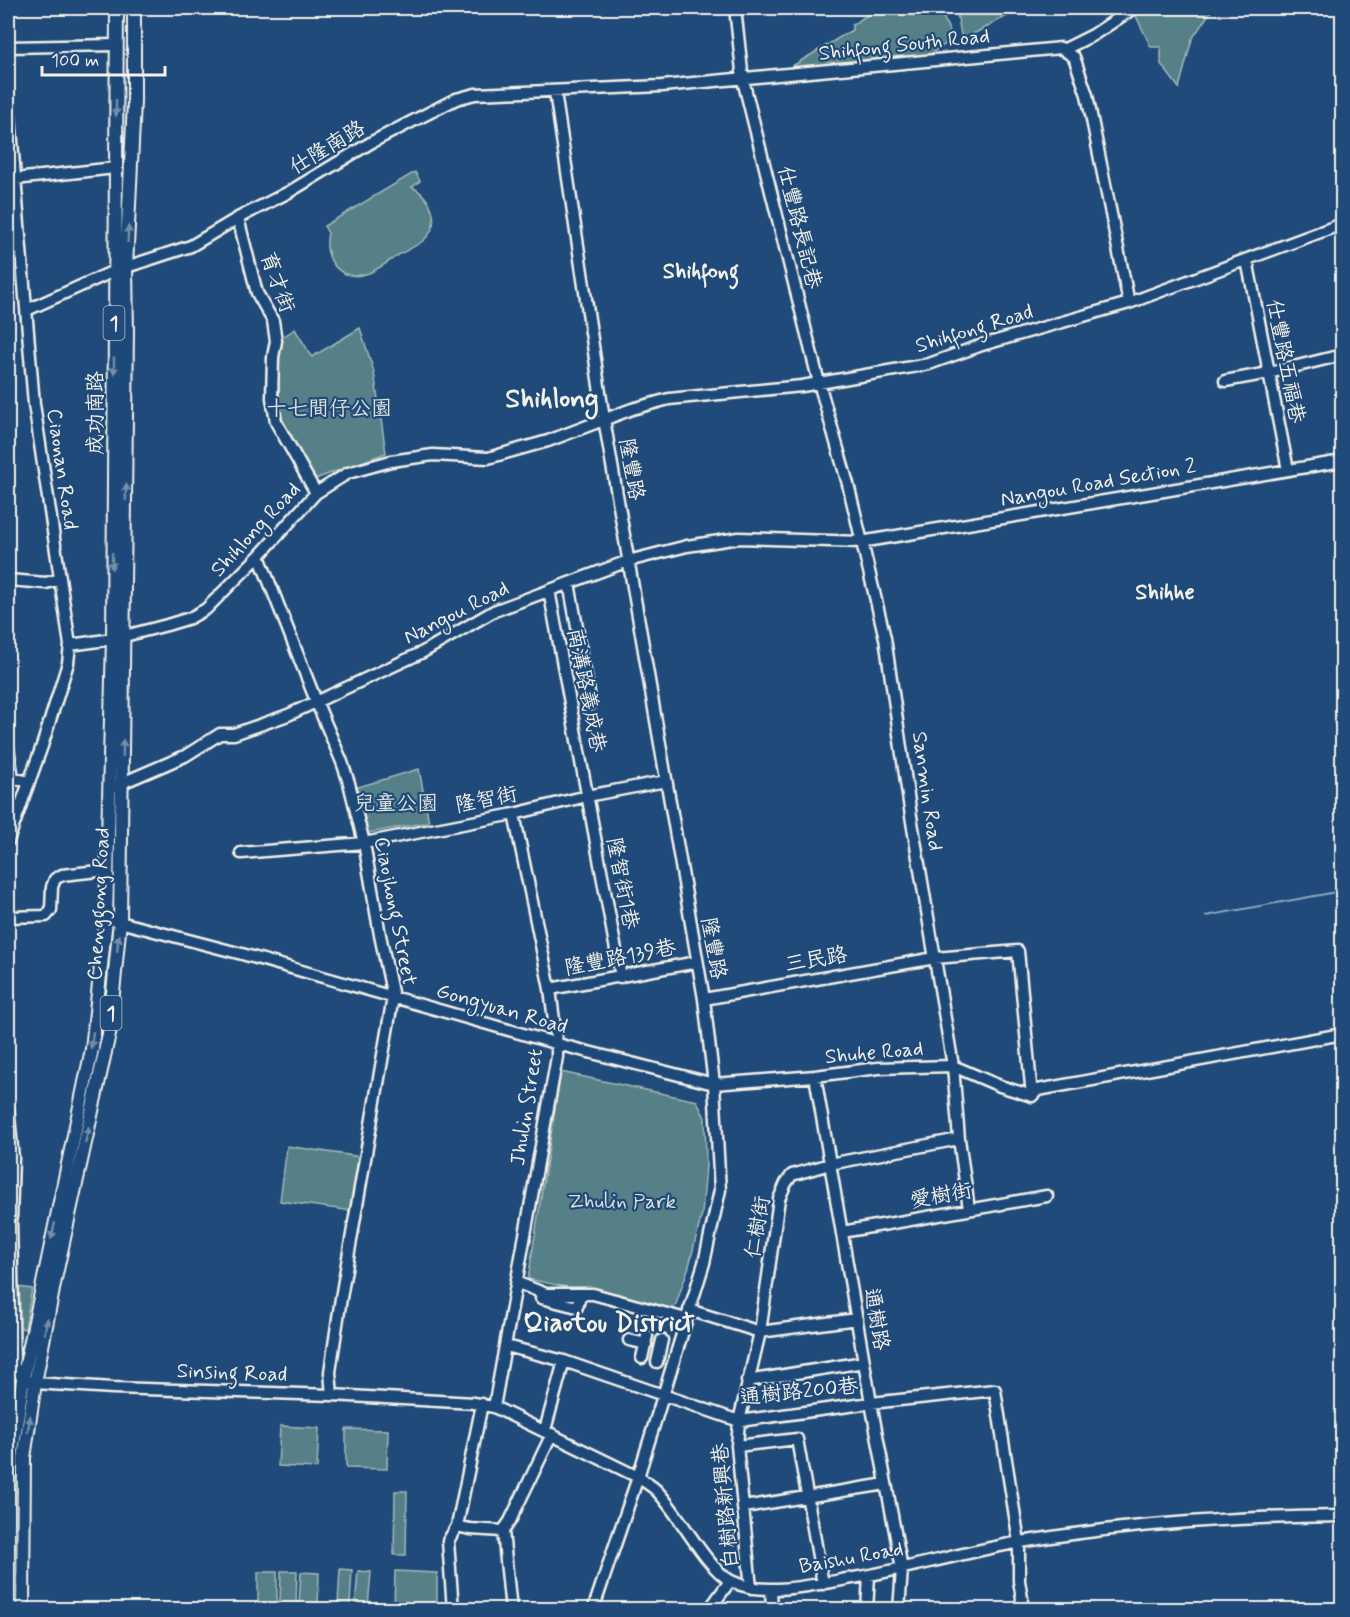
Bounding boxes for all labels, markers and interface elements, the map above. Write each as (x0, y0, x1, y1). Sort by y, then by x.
street label: Shihfong South Road (817, 22, 991, 70)
scale bar (42, 39, 165, 77)
text: 100 m (51, 49, 99, 73)
one-way arrow (111, 98, 121, 117)
street label: 仕隆南路 (284, 114, 371, 181)
street label: 仕豐路長記巷 (770, 163, 828, 292)
one-way arrow (123, 225, 132, 244)
street label: 育才街 (253, 248, 301, 317)
district label: Shihfong (663, 258, 739, 290)
street label: 仕豐路五福巷 (1259, 297, 1311, 426)
street label: Shihfong Road (912, 298, 1037, 362)
road number: 1 (104, 306, 124, 340)
one-way arrow (109, 356, 119, 375)
street label: 成功南路 (82, 371, 110, 455)
district label: Shihlong (505, 382, 599, 420)
park label: 十七間仔公園 (266, 395, 392, 423)
street label: Ciaonan Road (40, 407, 84, 532)
street label: 隆豐路 (612, 436, 650, 503)
street label: Nangou Road Section 2 (998, 452, 1198, 515)
street label: Shihlong Road (204, 476, 308, 584)
one-way arrow (121, 483, 130, 502)
one-way arrow (107, 551, 117, 570)
street label: Nangou Road (399, 574, 514, 652)
district label: Shihhe (1135, 579, 1195, 607)
street label: 南溝路義成巷 (560, 626, 612, 755)
street label: Sanmin Road (905, 730, 949, 853)
one-way arrow (118, 739, 128, 758)
street label: 隆智街 (453, 780, 520, 820)
park label: 兒童公園 (354, 790, 438, 818)
street label: Chenggong Road (81, 827, 119, 981)
street label: Ciaojhong Street (365, 834, 423, 988)
street label: 隆智街1巷 (599, 835, 645, 932)
street label: 隆豐路 (694, 915, 732, 982)
one-way arrow (113, 933, 123, 952)
street label: 隆豐路139巷 (562, 933, 678, 983)
street label: 三民路 (783, 941, 850, 979)
street label: Gongyuan Road (433, 977, 571, 1042)
road number: 1 (100, 996, 122, 1030)
one-way arrow (88, 1031, 97, 1050)
street label: Shuhe Road (824, 1035, 925, 1071)
street label: Jhulin Street (504, 1047, 550, 1168)
one-way arrow (83, 1126, 92, 1145)
street label: 愛樹街 (908, 1177, 975, 1215)
park label: Zhulin Park (568, 1188, 677, 1216)
street label: 仁樹街 (739, 1194, 777, 1261)
one-way arrow (48, 1222, 57, 1241)
street label: 通樹路 (857, 1286, 895, 1353)
district label: Qiaotou District (523, 1306, 696, 1341)
one-way arrow (42, 1316, 51, 1335)
street label: Sinsing Road (176, 1357, 288, 1391)
street label: 通樹路200巷 (738, 1372, 860, 1412)
one-way arrow (24, 1415, 33, 1434)
street label: 白樹路新興巷 (707, 1442, 745, 1570)
street label: Baishu Road (797, 1535, 906, 1581)

